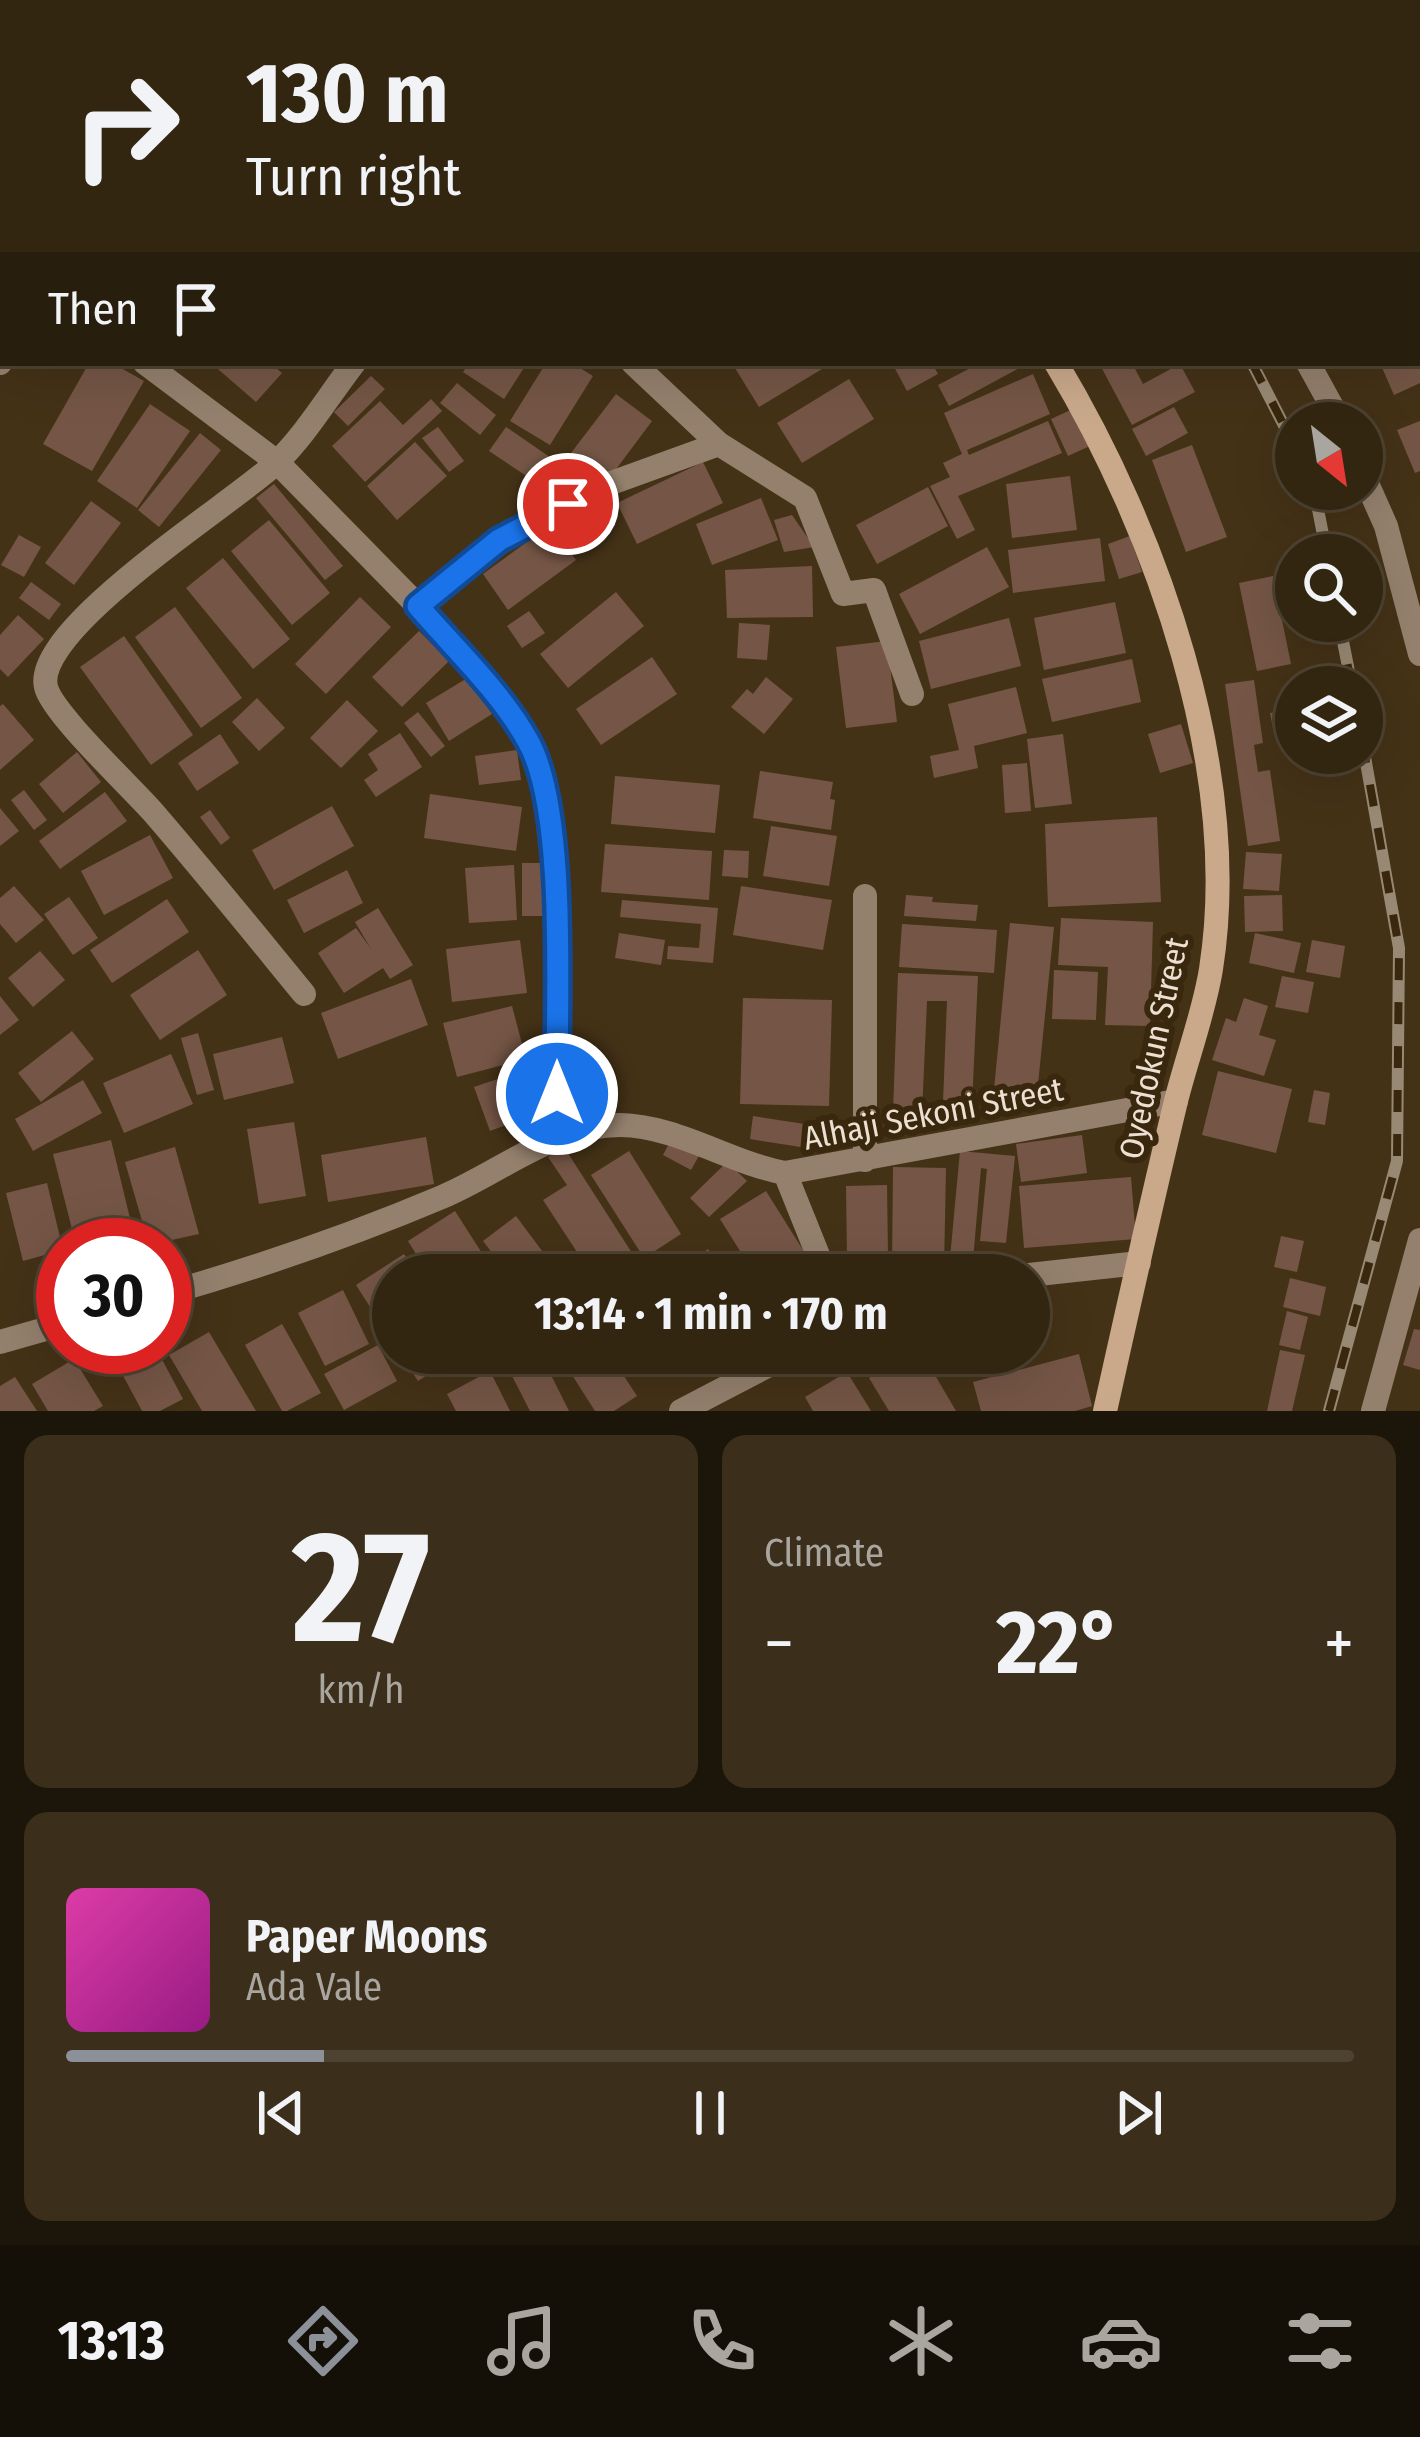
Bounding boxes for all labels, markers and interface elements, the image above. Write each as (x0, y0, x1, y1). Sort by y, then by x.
text: 130 m (246, 43, 449, 144)
icon: right (48, 48, 204, 204)
text: Turn right (246, 145, 461, 209)
icon: arrive (163, 276, 229, 342)
text: Then (48, 282, 139, 336)
north arrow (1275, 402, 1383, 510)
map controls (1275, 402, 1383, 774)
pin (517, 453, 619, 555)
icon: arrive (535, 471, 601, 537)
button: search (1275, 534, 1383, 642)
button: layers (1275, 666, 1383, 774)
street label: Oyedokun Street (1111, 934, 1197, 1163)
position arrow (494, 1031, 620, 1157)
street label: Alhaji Sekoni Street (800, 1069, 1066, 1159)
speed limit sign: 30 (36, 1218, 192, 1374)
text: 13:14 · 1 min · 170 m (534, 1287, 888, 1341)
text: 27 (292, 1495, 430, 1682)
text: Climate (764, 1530, 884, 1576)
text: 22° (996, 1589, 1122, 1697)
text: − (764, 1604, 794, 1683)
text: + (1324, 1604, 1354, 1683)
text: km/h (318, 1667, 404, 1713)
text: Paper Moons (246, 1910, 488, 1964)
text: Ada Vale (246, 1964, 382, 2010)
icon: previous (248, 2080, 314, 2146)
icon: pause (677, 2080, 743, 2146)
icon: next (1106, 2080, 1172, 2146)
icon: directions (281, 2299, 365, 2383)
icon: music (480, 2299, 564, 2383)
icon: phone (680, 2299, 764, 2383)
icon: climate (879, 2299, 963, 2383)
icon: car (1079, 2299, 1163, 2383)
icon: filters (1278, 2299, 1362, 2383)
text: 13:13 (58, 2309, 165, 2373)

